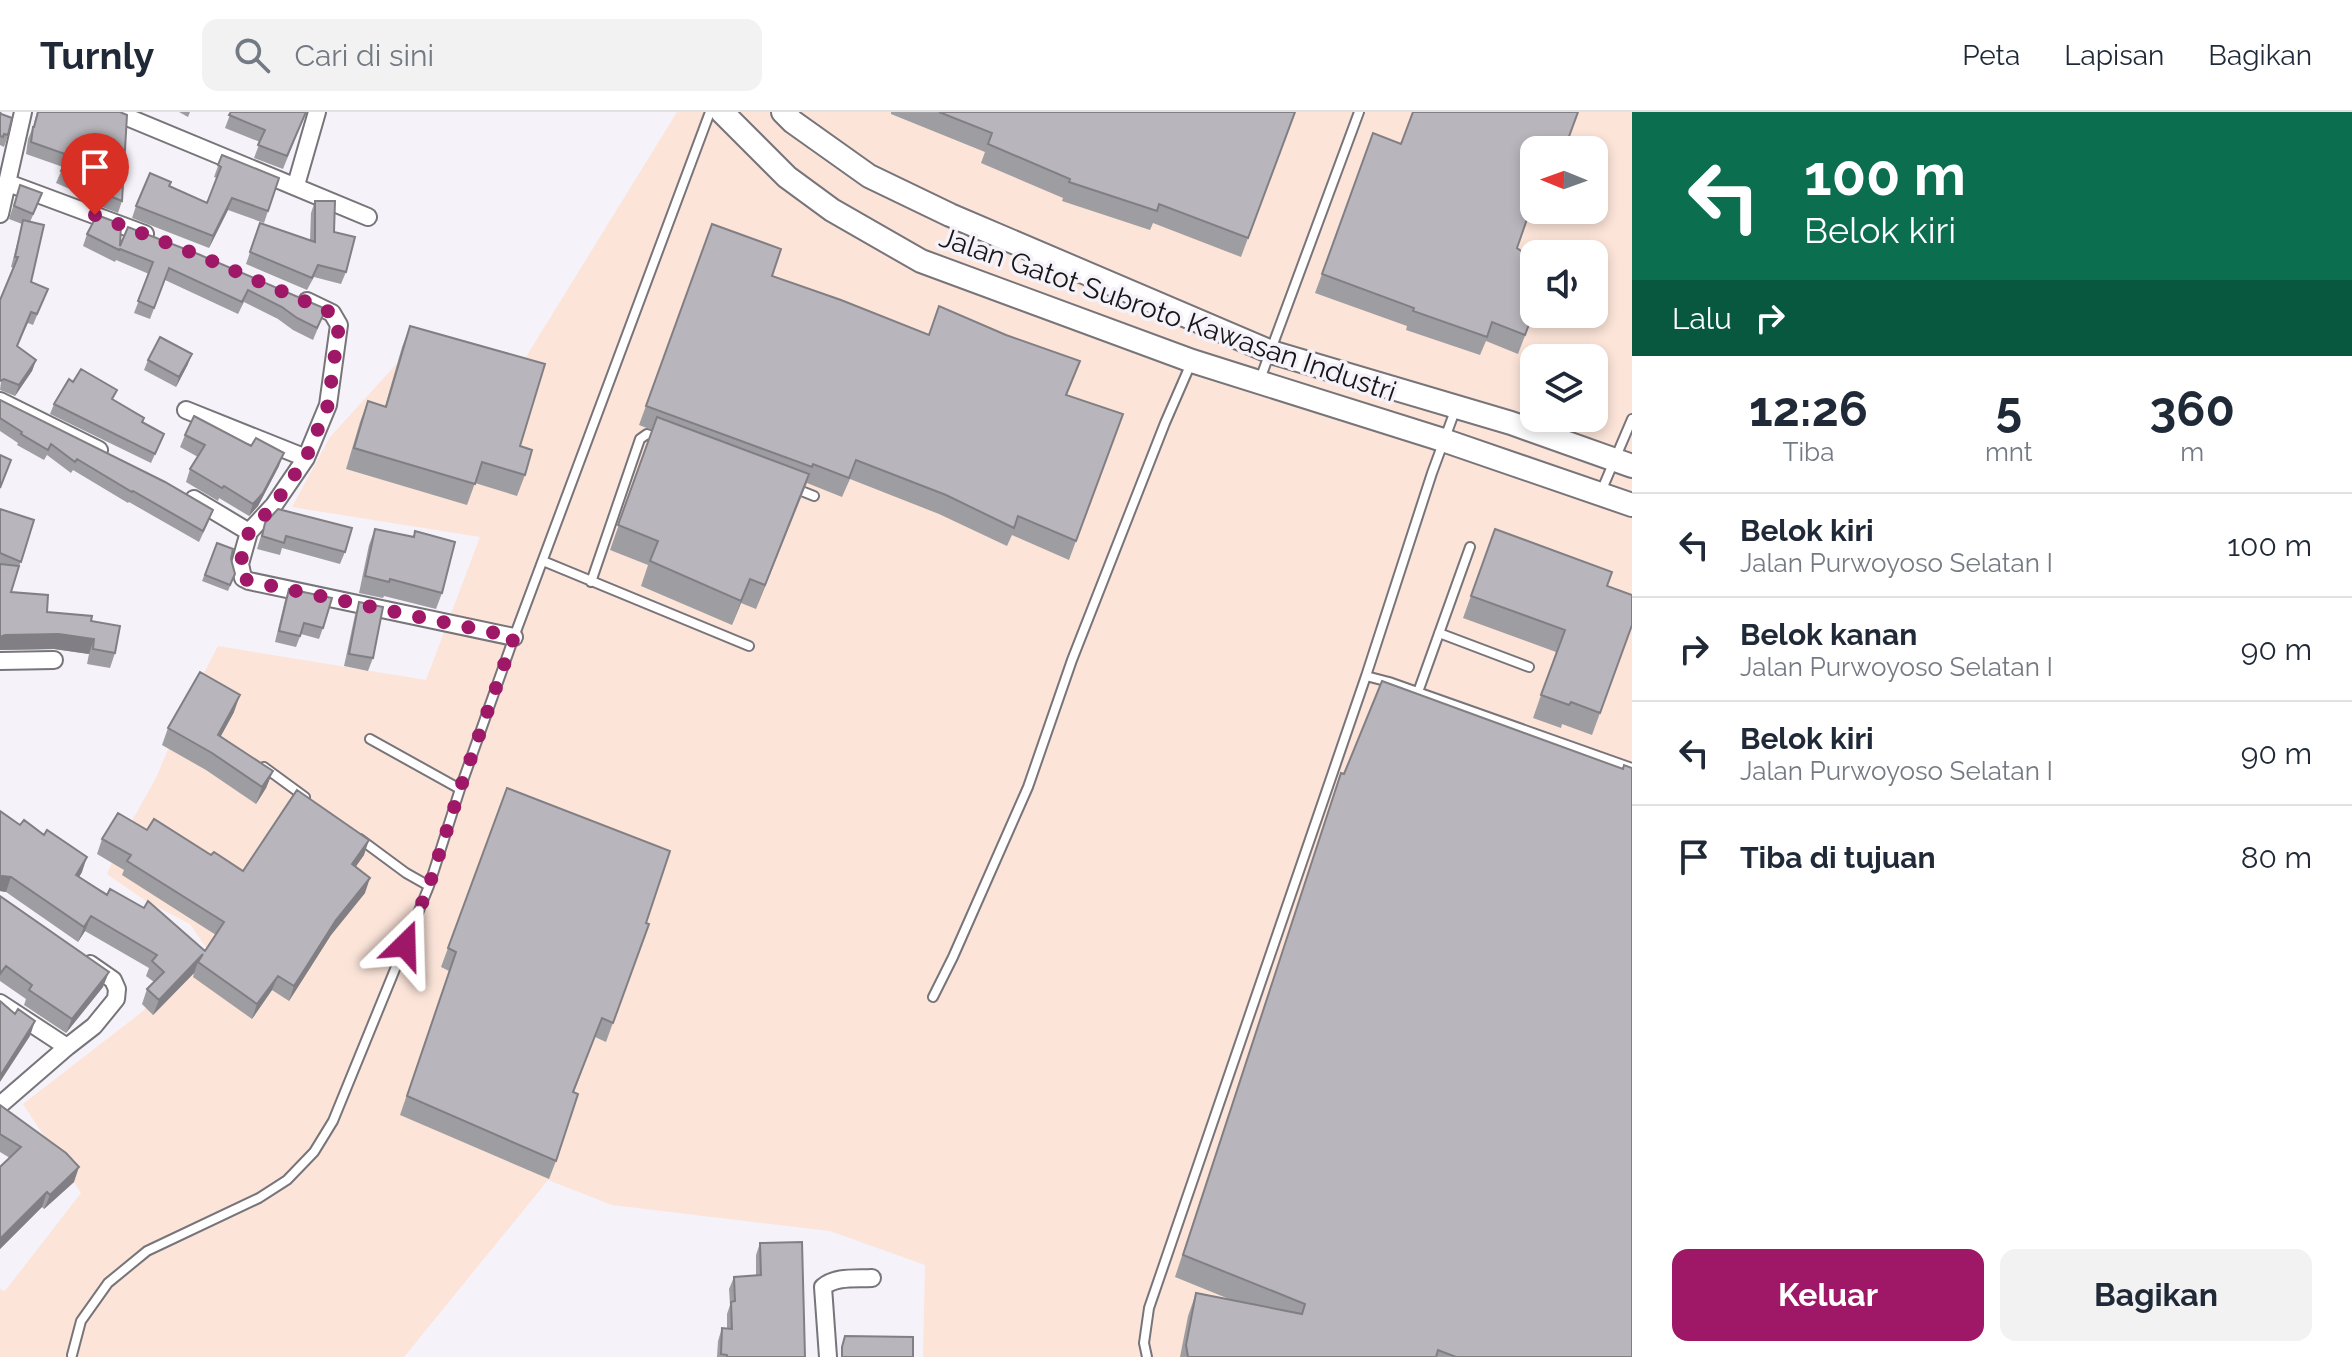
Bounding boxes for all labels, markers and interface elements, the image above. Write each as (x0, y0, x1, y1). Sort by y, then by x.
search box (202, 19, 762, 91)
text: Turnly (40, 33, 154, 78)
icon: search (230, 33, 274, 77)
text: Cari di sini (294, 38, 434, 73)
text: Peta (1962, 39, 2020, 72)
text: Lapisan (2064, 39, 2164, 72)
text: Bagikan (2208, 39, 2312, 72)
pin (61, 133, 129, 215)
north arrow (1520, 136, 1608, 224)
map controls (1520, 136, 1608, 432)
text: 100 m (1804, 142, 1966, 208)
icon: left (1672, 144, 1776, 248)
icon: arrive (73, 145, 117, 189)
text: Belok kiri (1804, 209, 1956, 251)
street label: Jalan Gatot Subroto Kawasan Industri (935, 221, 1400, 408)
button: sound (1520, 240, 1608, 328)
icon: right (1748, 296, 1792, 340)
text: Lalu (1672, 301, 1732, 336)
button: layers (1520, 344, 1608, 432)
text: 12:26 (1749, 381, 1868, 437)
text: 5 (1995, 381, 2022, 437)
text: 360 (2150, 381, 2235, 437)
text: Tiba (1783, 437, 1834, 467)
text: mnt (1985, 437, 2033, 467)
text: m (2180, 437, 2204, 467)
text: Belok kiri (1740, 513, 1874, 548)
icon: left (1672, 523, 1716, 567)
text: 100 m (2227, 528, 2312, 563)
text: Jalan Purwoyoso Selatan I (1740, 548, 2053, 578)
text: Belok kanan (1740, 617, 1917, 652)
icon: right (1672, 627, 1716, 671)
text: 90 m (2241, 632, 2312, 667)
text: Jalan Purwoyoso Selatan I (1740, 652, 2053, 682)
text: Belok kiri (1740, 721, 1874, 756)
icon: left (1672, 731, 1716, 775)
text: 90 m (2241, 736, 2312, 771)
text: Jalan Purwoyoso Selatan I (1740, 756, 2053, 786)
icon: arrive (1672, 835, 1716, 879)
text: Tiba di tujuan (1740, 840, 1936, 875)
text: 80 m (2241, 840, 2312, 875)
position arrow (363, 903, 447, 987)
button: Keluar (1672, 1249, 1984, 1341)
button: Bagikan (2000, 1249, 2312, 1341)

